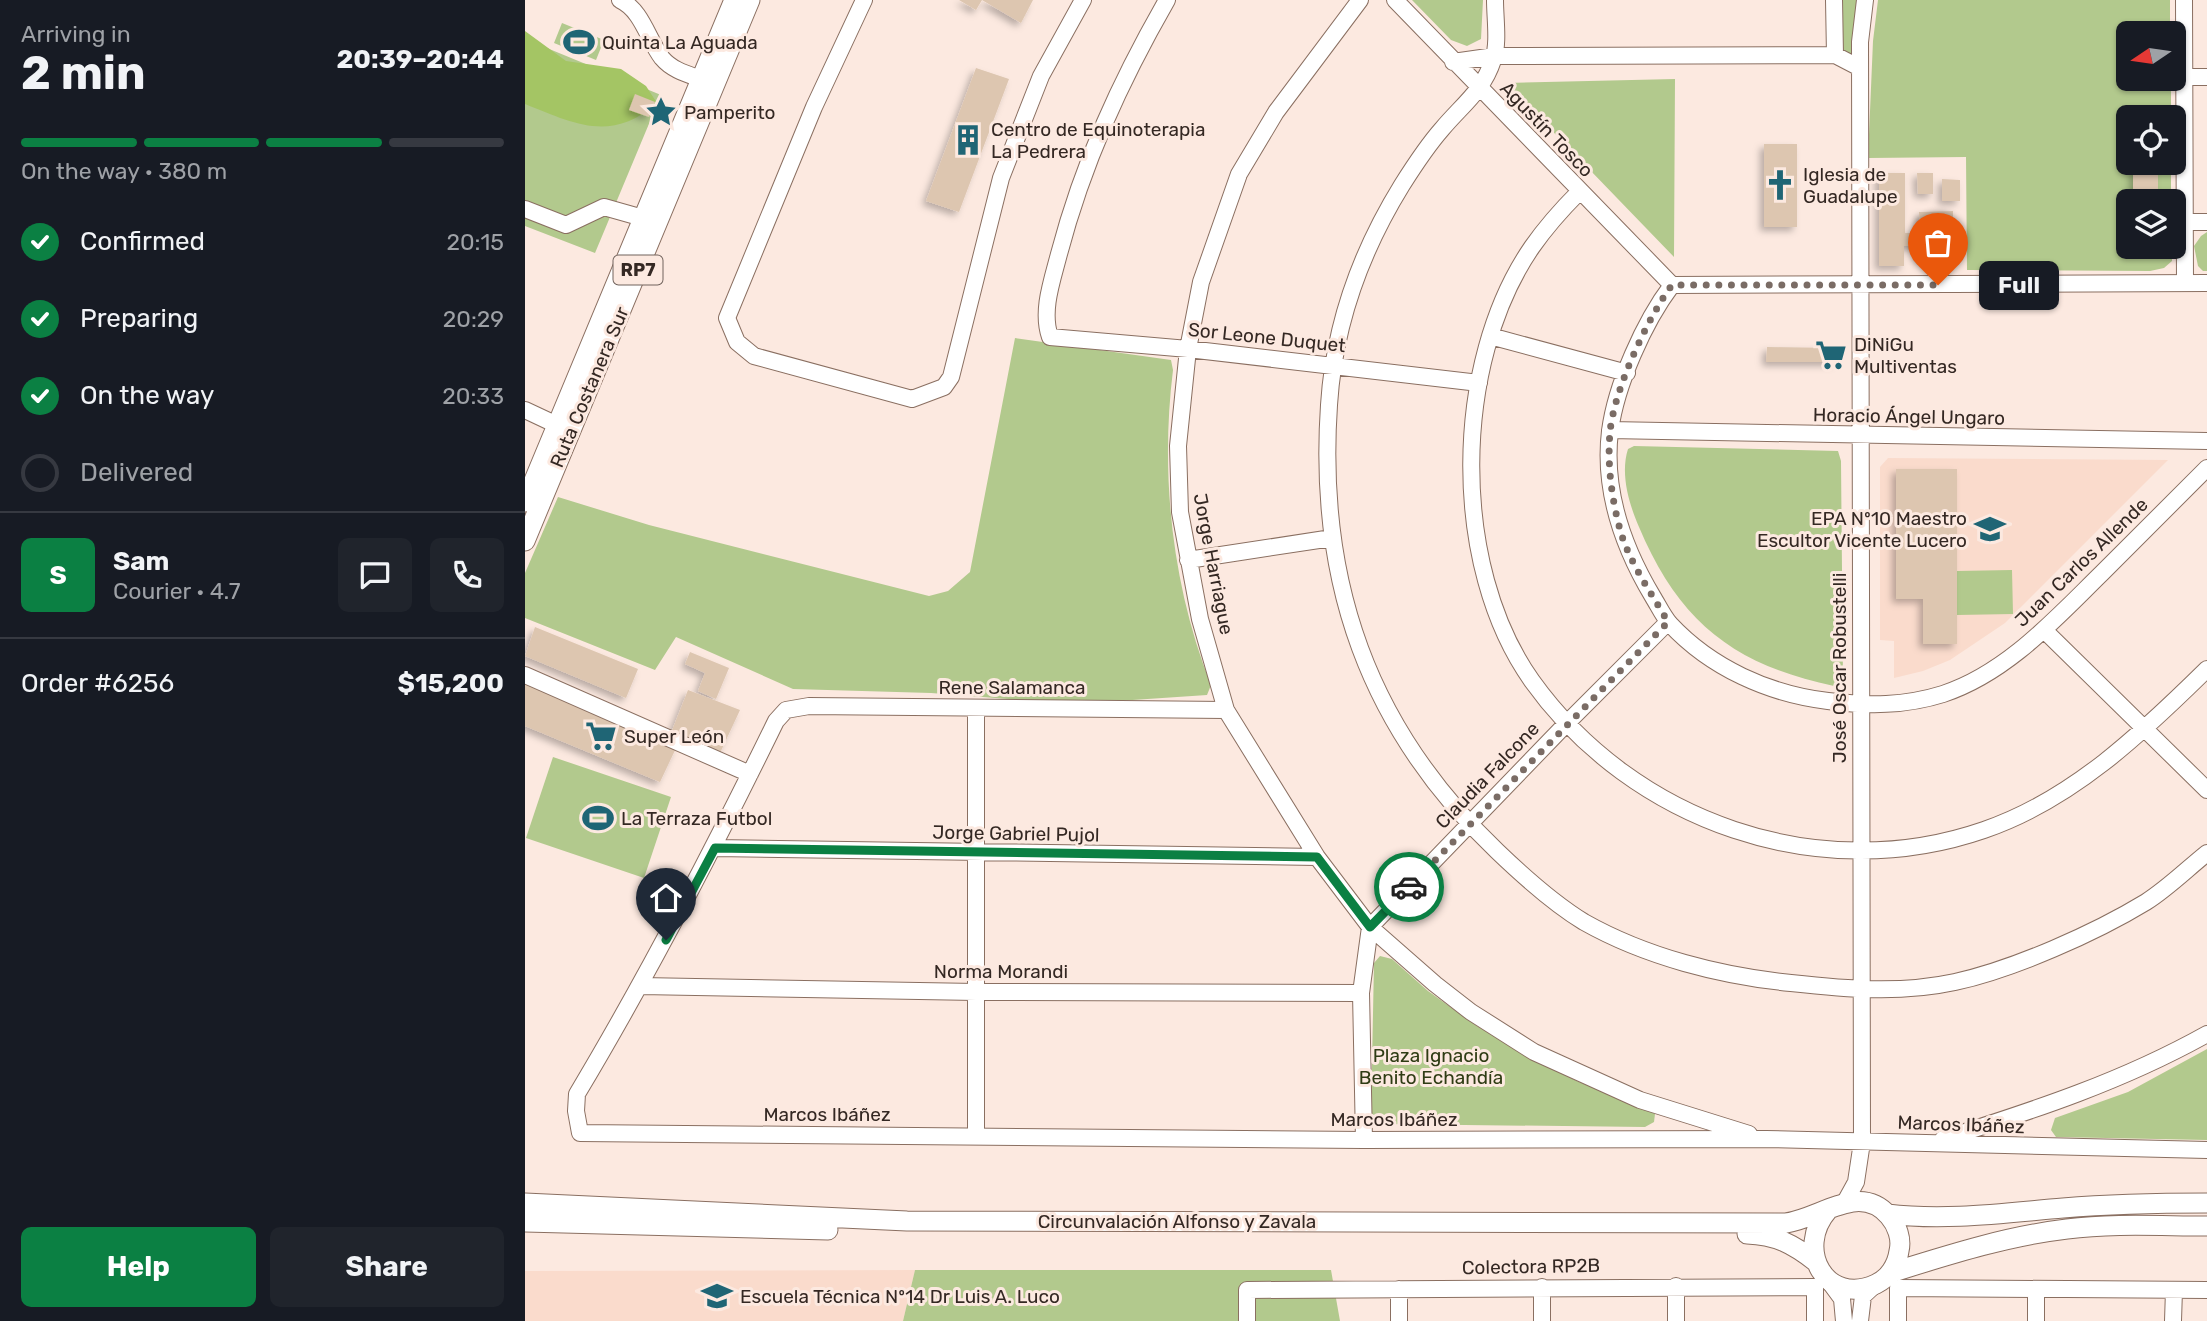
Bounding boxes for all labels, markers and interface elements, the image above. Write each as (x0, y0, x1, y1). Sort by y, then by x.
text: Arriving in (21, 20, 131, 48)
north arrow (2116, 21, 2186, 91)
map controls (2116, 21, 2186, 259)
sports icon: Quinta La Aguada (562, 25, 596, 59)
place label: Quinta La Aguada (602, 31, 758, 54)
text: 20:39–20:44 (336, 44, 504, 75)
text: 2 min (21, 46, 146, 101)
street label: Agustín Tosco (1495, 77, 1598, 182)
place icon: Pamperito (644, 95, 678, 129)
place label: Pamperito (684, 101, 776, 124)
button: locate (2116, 105, 2186, 175)
place label: Centro de Equinoterapia La Pedrera (991, 118, 1205, 163)
building icon: Centro de Equinoterapia La Pedrera (951, 123, 985, 157)
text: On the way · 380 m (21, 157, 227, 185)
place label: Iglesia de Guadalupe (1803, 163, 1898, 208)
church icon: Iglesia de Guadalupe (1763, 168, 1797, 202)
button: layers (2116, 189, 2186, 259)
pin (1908, 213, 1968, 285)
icon: check (21, 223, 59, 261)
icon: bag (1919, 224, 1957, 262)
text: Confirmed (80, 226, 205, 257)
text: 20:15 (447, 228, 504, 256)
road number: RP7 (613, 256, 663, 284)
callout: Full (1980, 260, 2061, 310)
text: Full (1998, 271, 2040, 299)
icon: check (21, 300, 59, 338)
text: Preparing (80, 303, 198, 334)
street label: Ruta Costanera Sur (545, 303, 634, 471)
text: 20:29 (443, 305, 504, 333)
street label: Sor Leone Duquet (1187, 318, 1347, 357)
place label: DiNiGu Multiventas (1854, 333, 1957, 378)
supermarket icon: DiNiGu Multiventas (1814, 338, 1848, 372)
icon: check (21, 377, 59, 415)
text: On the way (80, 380, 214, 411)
text: 20:33 (442, 382, 504, 410)
street label: Horacio Ángel Ungaro (1813, 403, 2005, 430)
text: Delivered (80, 457, 193, 488)
street label: Jorge Harriague (1189, 491, 1239, 637)
street label: Juan Carlos Allende (2010, 493, 2153, 632)
place label: EPA Nº10 Maestro Escultor Vicente Lucero (1757, 507, 1967, 552)
school or university icon: EPA Nº10 Maestro Escultor Vicente Lucero (1973, 512, 2007, 546)
button: chat (338, 538, 412, 612)
button: phone (430, 538, 504, 612)
text: Sam (113, 546, 169, 577)
text: S (49, 560, 67, 591)
street label: José Oscar Robustelli (1828, 573, 1851, 763)
text: Courier · 4.7 (113, 577, 240, 605)
text: Order #6256 (21, 668, 174, 699)
text: $15,200 (398, 668, 504, 699)
street label: Rene Salamanca (938, 676, 1086, 699)
street label: Claudia Falcone (1431, 717, 1544, 833)
supermarket icon: Super León (584, 719, 618, 753)
place label: Super León (624, 725, 724, 748)
sports icon: La Terraza Futbol (581, 801, 615, 835)
place label: La Terraza Futbol (621, 807, 772, 830)
street label: Jorge Gabriel Pujol (932, 821, 1100, 846)
courier (1374, 852, 1444, 922)
pin (636, 868, 696, 940)
icon: car (1390, 868, 1428, 906)
icon: home (647, 879, 685, 917)
street label: Norma Morandi (934, 960, 1068, 983)
park label: Plaza Ignacio Benito Echandía (1359, 1044, 1503, 1089)
street label: Marcos Ibáñez (763, 1103, 891, 1126)
street label: Marcos Ibáñez (1330, 1108, 1458, 1131)
street label: Marcos Ibáñez (1897, 1111, 2025, 1138)
street label: Circunvalación Alfonso y Zavala (1038, 1210, 1316, 1233)
button: Help (21, 1227, 256, 1307)
button: Share (270, 1227, 504, 1307)
street label: Colectora RP2B (1462, 1254, 1600, 1279)
school or university icon: Escuela Técnica Nº14 Dr Luis A. Luco (700, 1279, 734, 1313)
place label: Escuela Técnica Nº14 Dr Luis A. Luco (740, 1285, 1060, 1308)

